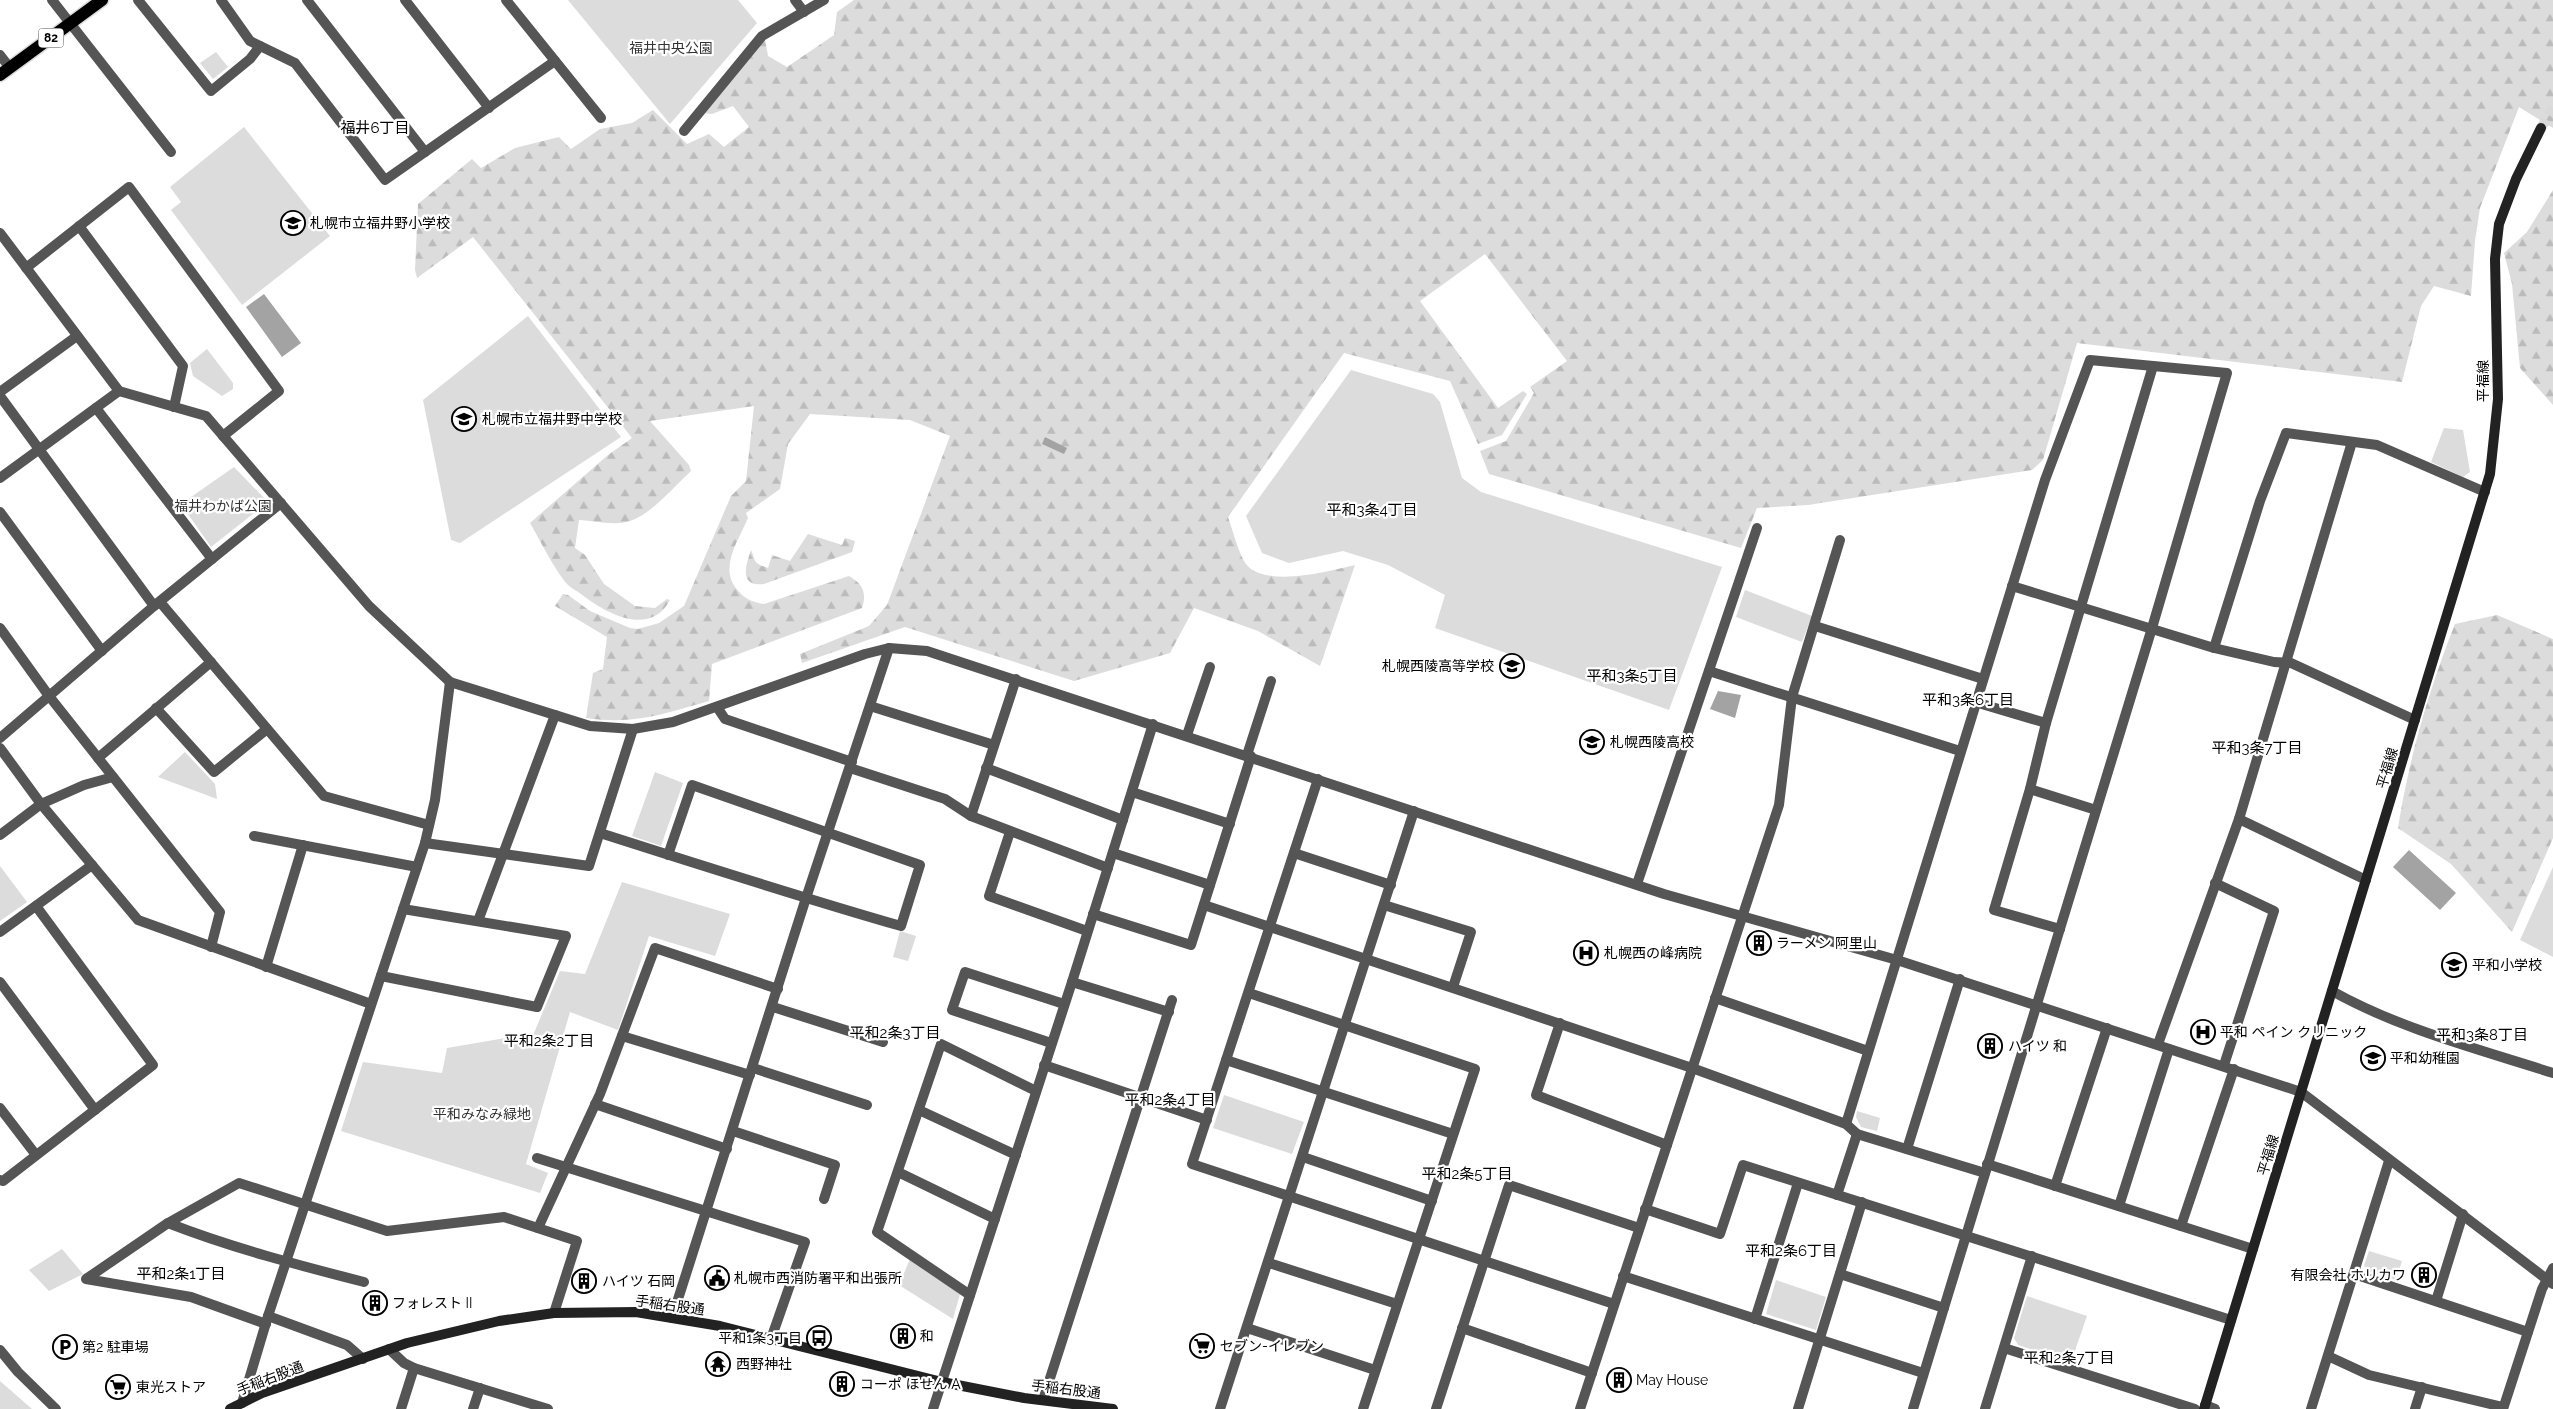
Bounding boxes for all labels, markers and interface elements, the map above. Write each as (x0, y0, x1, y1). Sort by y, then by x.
road number: 82 (38, 28, 64, 48)
park label: 福井中央公園 (629, 40, 713, 56)
district label: 福井6丁目 (340, 119, 410, 137)
school or university icon: 札幌市立福井野小学校 (280, 210, 306, 236)
place label: 札幌市立福井野小学校 (310, 215, 450, 231)
street label: 平福線 (2475, 360, 2491, 402)
school or university icon: 札幌市立福井野中学校 (451, 406, 477, 432)
place label: 札幌市立福井野中学校 (482, 411, 622, 427)
park label: 福井わかば公園 (174, 498, 272, 514)
district label: 平和3条4丁目 (1326, 501, 1418, 519)
school or university icon: 札幌西陵高等学校 (1499, 653, 1525, 679)
place label: 札幌西陵高等学校 (1382, 658, 1494, 674)
district label: 平和3条5丁目 (1586, 667, 1678, 685)
district label: 平和3条6丁目 (1922, 691, 2014, 709)
school or university icon: 札幌西陵高校 (1579, 729, 1605, 755)
place label: 札幌西陵高校 (1610, 734, 1694, 750)
district label: 平和3条7丁目 (2211, 739, 2303, 757)
street label: 平福線 (2373, 746, 2401, 790)
building icon: ラーメン 阿里山 (1746, 930, 1772, 956)
place label: ラーメン 阿里山 (1776, 935, 1877, 951)
hospital icon: 札幌西の峰病院 (1573, 940, 1599, 966)
place label: 札幌西の峰病院 (1604, 945, 1702, 961)
school or university icon: 平和小学校 (2441, 952, 2467, 978)
place label: 平和小学校 (2472, 957, 2542, 973)
hospital icon: 平和 ペイン クリニック (2190, 1019, 2216, 1045)
district label: 平和2条3丁目 (850, 1024, 940, 1042)
place label: 平和 ペイン クリニック (2220, 1024, 2367, 1040)
district label: 平和3条8丁目 (2436, 1026, 2528, 1044)
district label: 平和2条2丁目 (504, 1032, 594, 1050)
building icon: ハイツ 和 (1977, 1033, 2003, 1059)
place label: ハイツ 和 (2008, 1038, 2067, 1054)
school or university icon: 平和幼稚園 (2360, 1045, 2386, 1071)
place label: 平和幼稚園 (2390, 1050, 2460, 1066)
district label: 平和2条4丁目 (1124, 1091, 1216, 1109)
park label: 平和みなみ緑地 (433, 1106, 531, 1122)
street label: 平福線 (2254, 1133, 2282, 1177)
district label: 平和2条5丁目 (1422, 1165, 1513, 1183)
district label: 平和2条6丁目 (1745, 1242, 1837, 1260)
building icon: 有限会社 ホリカワ (2411, 1262, 2437, 1288)
district label: 平和2条1丁目 (136, 1265, 226, 1283)
public building icon: 札幌市西消防署平和出張所 (704, 1265, 730, 1291)
place label: 有限会社 ホリカワ (2290, 1267, 2406, 1283)
building icon: ハイツ 石岡 (571, 1268, 597, 1294)
place label: 札幌市西消防署平和出張所 (734, 1270, 902, 1286)
place label: ハイツ 石岡 (602, 1273, 675, 1289)
building icon: フォレスト II (362, 1290, 388, 1316)
street label: 手稲右股通 (634, 1292, 706, 1318)
place label: フォレスト II (392, 1295, 473, 1311)
building icon: 和 (890, 1323, 916, 1349)
bus stop icon: 平和1条3丁目 (806, 1325, 832, 1351)
place label: 和 (920, 1328, 934, 1344)
place label: 平和1条3丁目 (719, 1330, 802, 1346)
supermarket icon: セブン-イレブン (1189, 1333, 1215, 1359)
parking icon: 第2 駐車場 (52, 1334, 78, 1360)
place label: セブン-イレブン (1220, 1338, 1324, 1354)
place label: 第2 駐車場 (82, 1339, 149, 1355)
district label: 平和2条7丁目 (2024, 1349, 2114, 1367)
temple icon: 西野神社 (705, 1351, 731, 1377)
place label: 西野神社 (736, 1356, 792, 1372)
street label: 手稲右股通 (234, 1358, 306, 1398)
building icon: May House (1606, 1367, 1632, 1393)
building icon: コーポ ほせん A (829, 1371, 855, 1397)
place label: May House (1636, 1372, 1708, 1388)
supermarket icon: 東光ストア (105, 1374, 131, 1400)
place label: コーポ ほせん A (860, 1376, 961, 1392)
street label: 手稲右股通 (1030, 1377, 1102, 1401)
place label: 東光ストア (136, 1379, 206, 1395)

